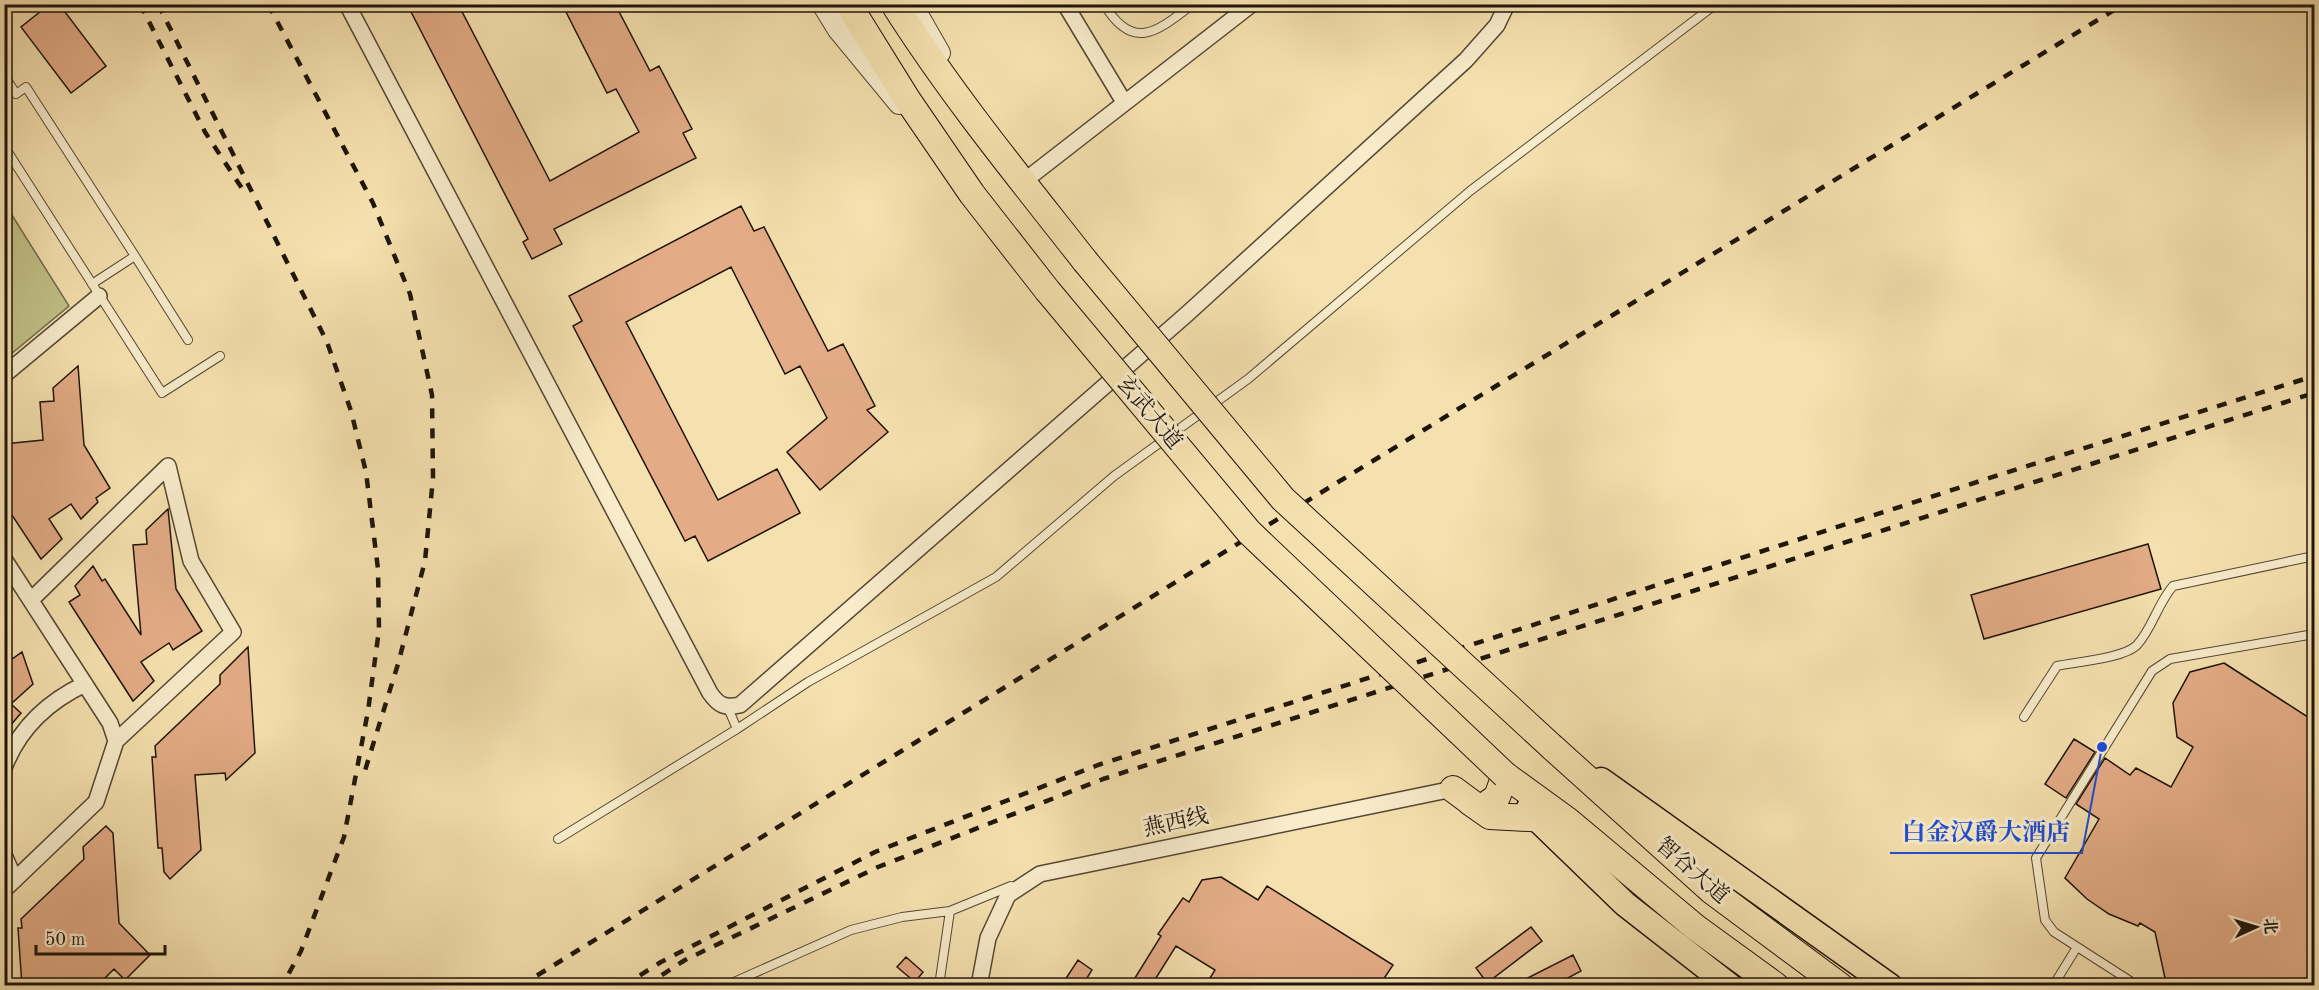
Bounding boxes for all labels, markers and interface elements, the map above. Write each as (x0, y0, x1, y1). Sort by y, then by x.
street label: 玄武大道 (1112, 371, 1187, 454)
street label: 燕西线 (1141, 803, 1211, 841)
callout: 白金汉爵大酒店 (1890, 811, 2082, 853)
text: 白金汉爵大酒店 (1902, 819, 2070, 846)
street label: 智谷大道 (1652, 832, 1734, 908)
north arrow (2226, 897, 2286, 957)
text: 北 (2260, 917, 2280, 935)
scale bar (36, 918, 165, 956)
text: 50 m (45, 931, 85, 949)

